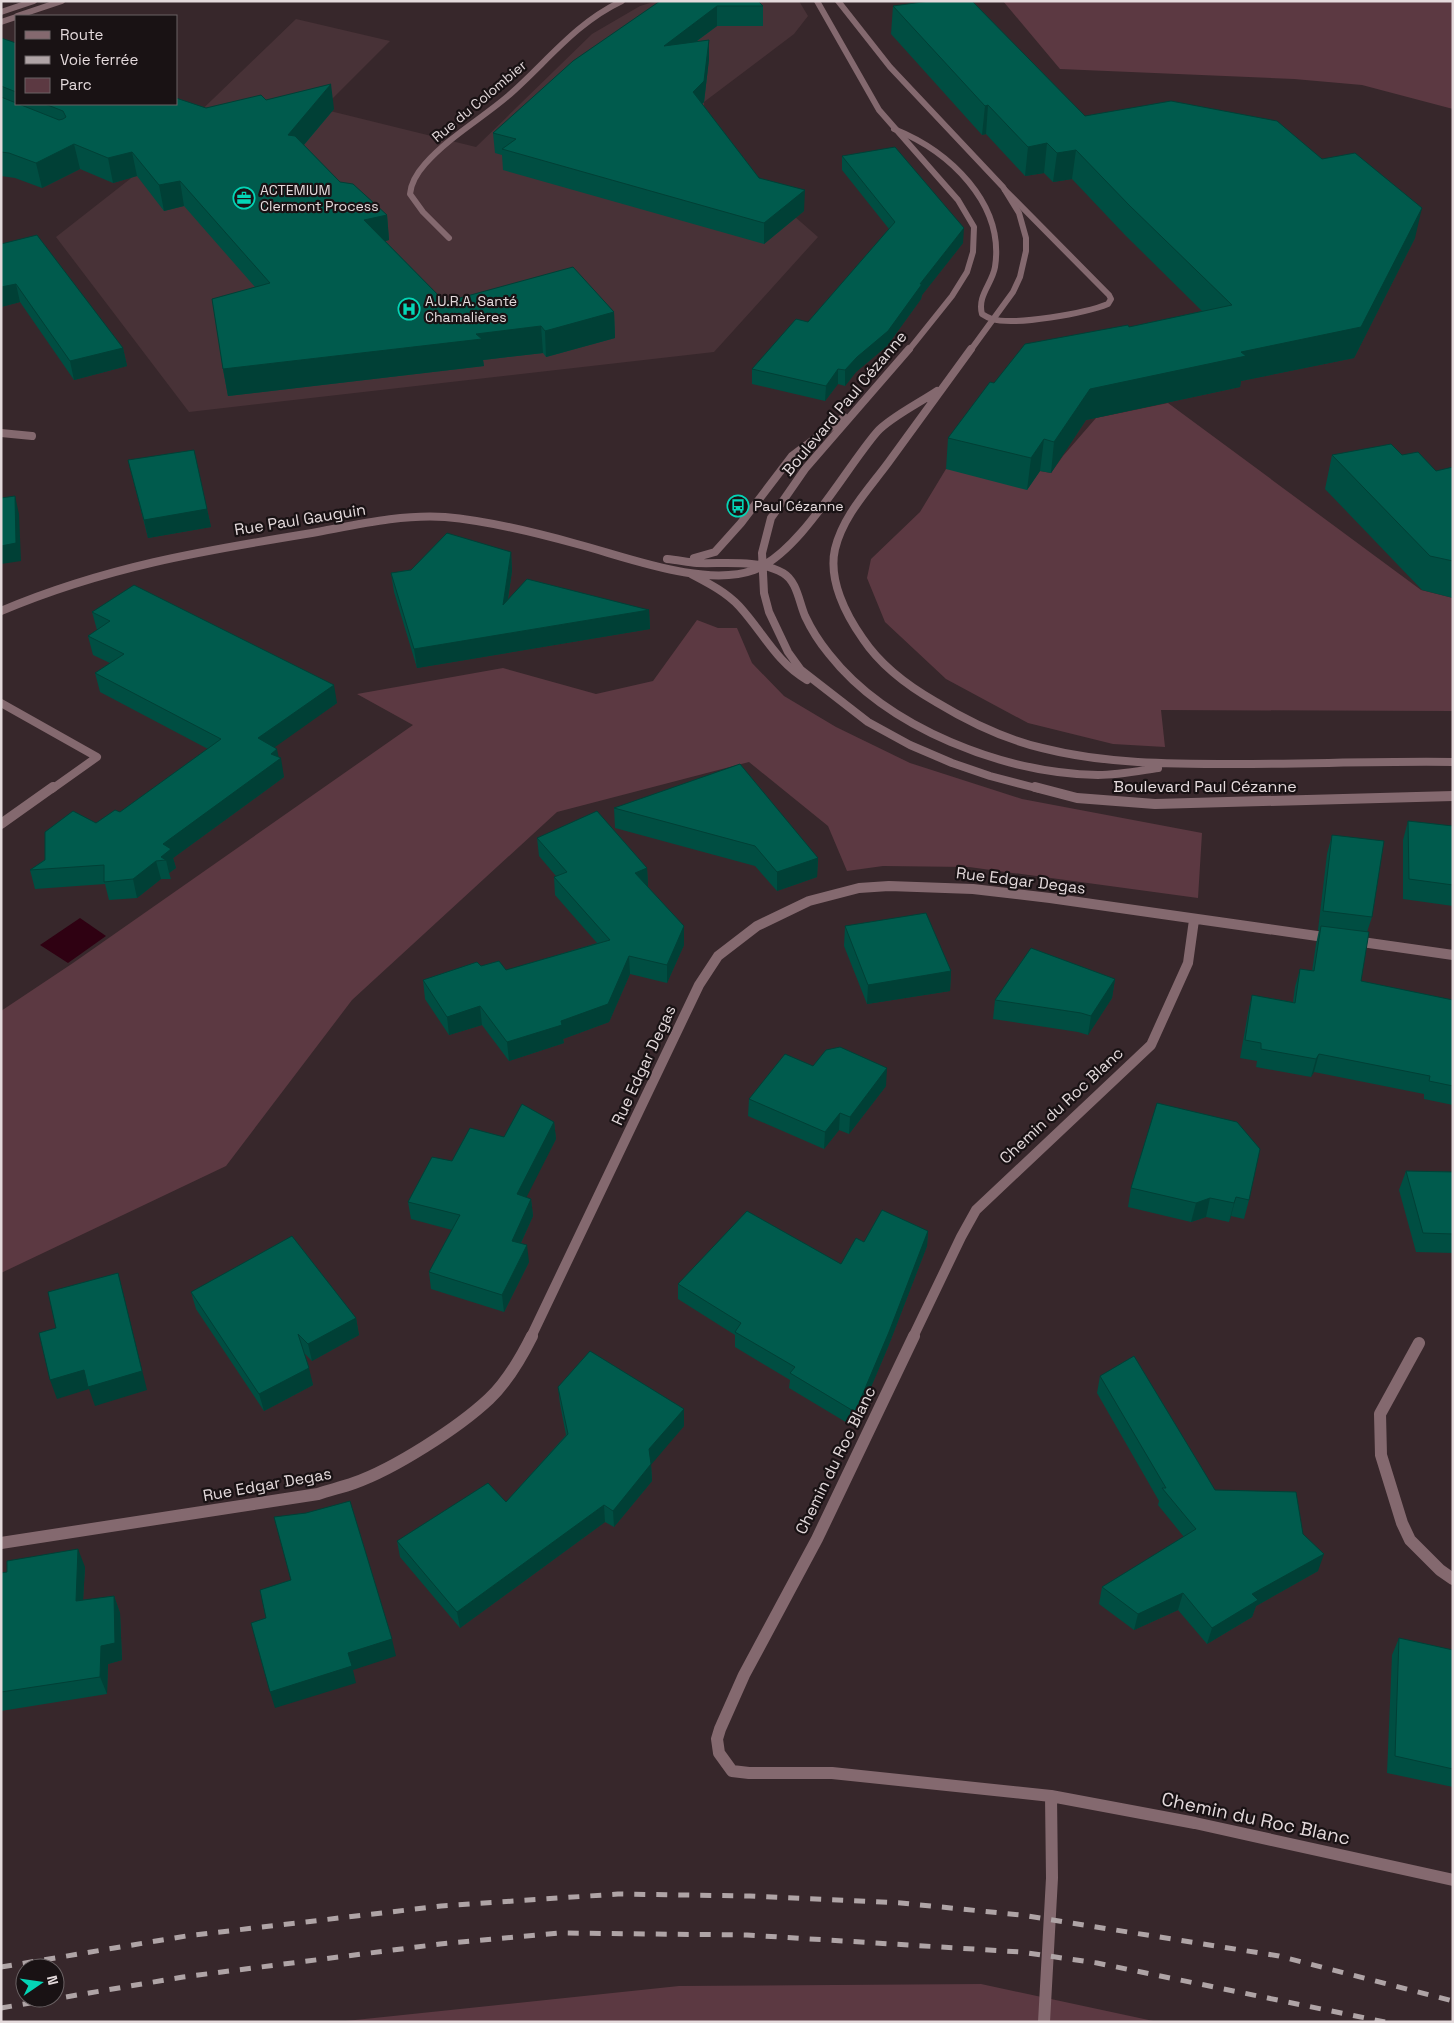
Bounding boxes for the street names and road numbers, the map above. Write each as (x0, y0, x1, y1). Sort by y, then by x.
street label: Rue du Colombier (428, 56, 530, 146)
street label: Boulevard Paul Cézanne (777, 326, 911, 480)
street label: Rue Paul Gauguin (233, 499, 367, 540)
street label: Boulevard Paul Cézanne (1113, 776, 1297, 797)
street label: Rue Edgar Degas (955, 862, 1087, 899)
street label: Rue Edgar Degas (606, 1002, 681, 1129)
street label: Chemin du Roc Blanc (995, 1042, 1128, 1168)
street label: Chemin du Roc Blanc (790, 1383, 880, 1538)
street label: Rue Edgar Degas (201, 1463, 333, 1506)
street label: Chemin du Roc Blanc (1159, 1786, 1353, 1851)

